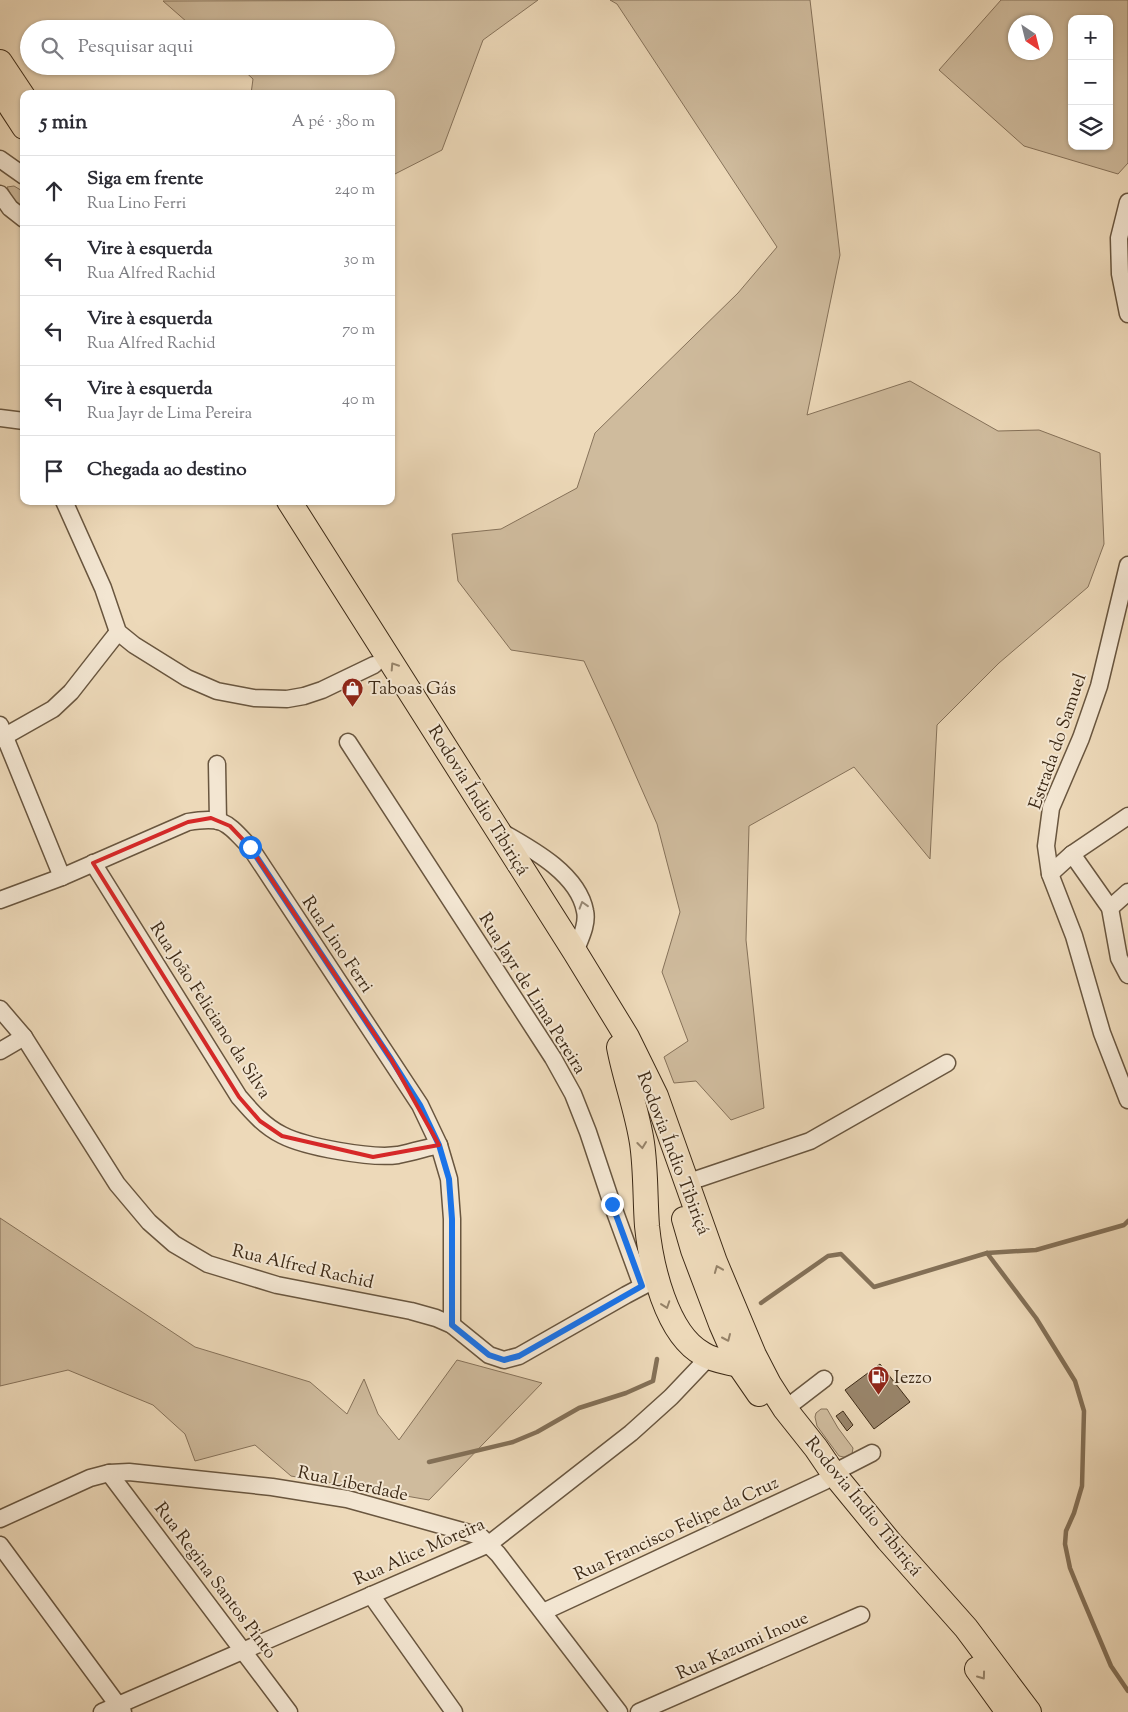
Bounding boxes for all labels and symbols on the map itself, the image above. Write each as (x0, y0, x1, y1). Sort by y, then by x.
north arrow (1008, 15, 1053, 60)
one-way arrow (391, 662, 401, 671)
street label: Estrada do Samuel (1023, 670, 1094, 813)
shop icon: Taboas Gás (340, 676, 364, 707)
place label: Taboas Gás (368, 677, 456, 703)
street label: Rodovia Índio Tibiriçá (420, 721, 534, 881)
route start (239, 836, 262, 859)
street label: Rua Lino Ferri (294, 892, 378, 999)
one-way arrow (579, 901, 589, 910)
street label: Rua Jayr de Lima Pereira (471, 908, 592, 1080)
street label: Rua João Feliciano da Silva (142, 918, 276, 1105)
street label: Rodovia Índio Tibiriçá (629, 1068, 715, 1239)
one-way arrow (636, 1141, 646, 1150)
route end (601, 1193, 624, 1216)
street label: Rua Alfred Rachid (229, 1239, 376, 1297)
one-way arrow (714, 1265, 724, 1274)
one-way arrow (660, 1301, 670, 1309)
one-way arrow (721, 1333, 731, 1342)
fuel station icon: Iezzo (866, 1365, 890, 1396)
place label: Iezzo (894, 1366, 932, 1392)
street label: Rodovia Índio Tibiriçá (798, 1432, 927, 1583)
street label: Rua Liberdade (295, 1461, 410, 1509)
street label: Rua Francisco Felipe da Cruz (570, 1471, 784, 1589)
street label: Rua Regina Santos Pinto (147, 1497, 282, 1665)
street label: Rua Alice Moreira (350, 1512, 490, 1593)
street label: Rua Kazumi Inoue (673, 1606, 813, 1688)
one-way arrow (976, 1670, 985, 1680)

